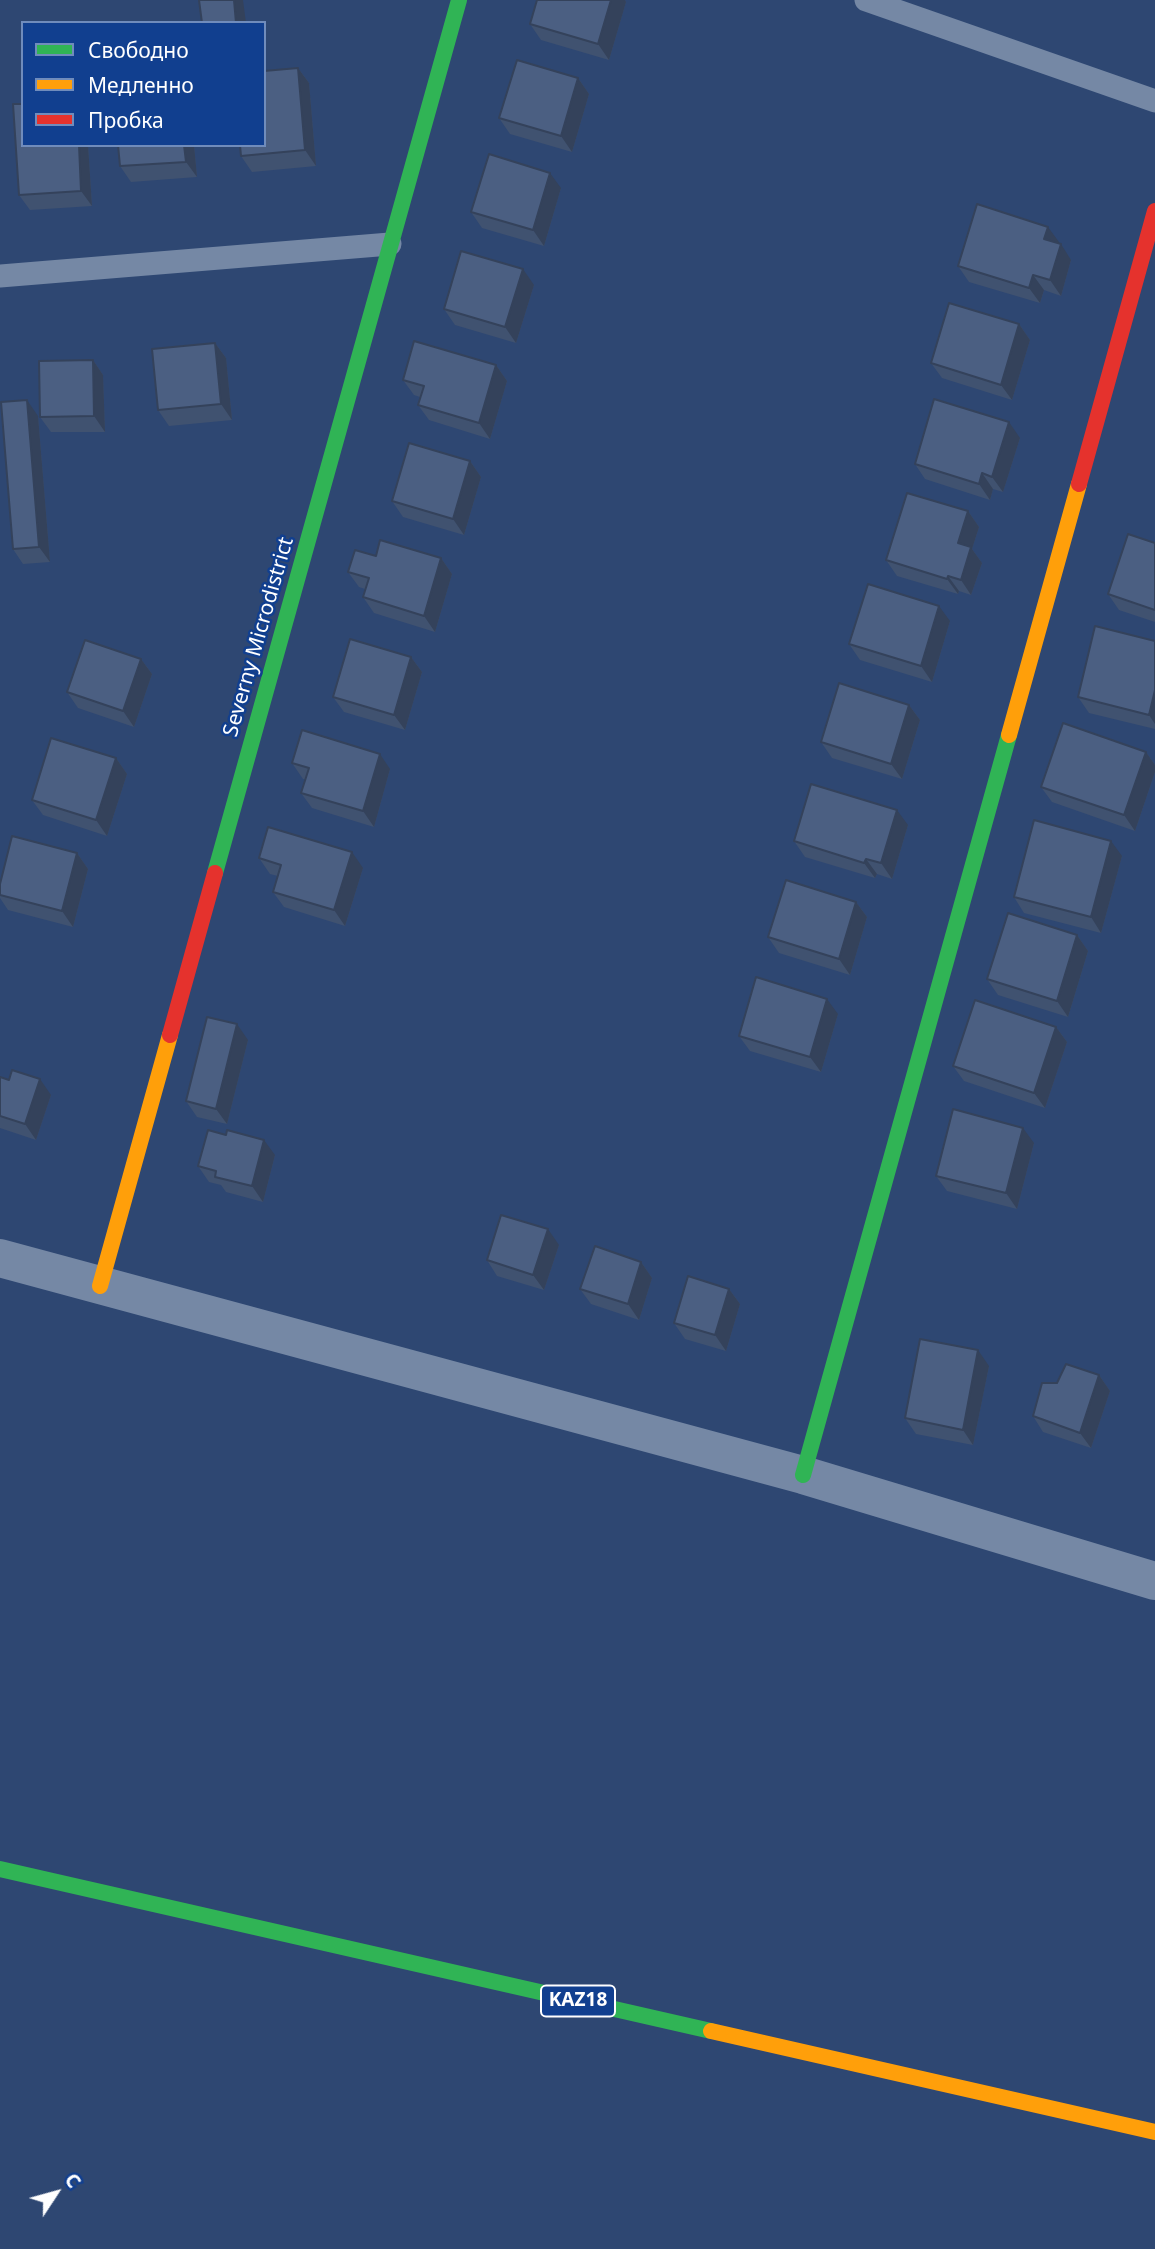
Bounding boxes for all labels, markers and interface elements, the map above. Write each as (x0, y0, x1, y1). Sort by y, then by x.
legend (21, 21, 266, 147)
text: Свободно (88, 36, 189, 64)
text: Медленно (88, 71, 194, 99)
text: Пробка (88, 106, 164, 134)
street label: Severny Microdistrict (218, 534, 300, 740)
road number: KAZ18 (541, 1985, 615, 2016)
north arrow (21, 2158, 91, 2228)
text: С (59, 2168, 87, 2193)

